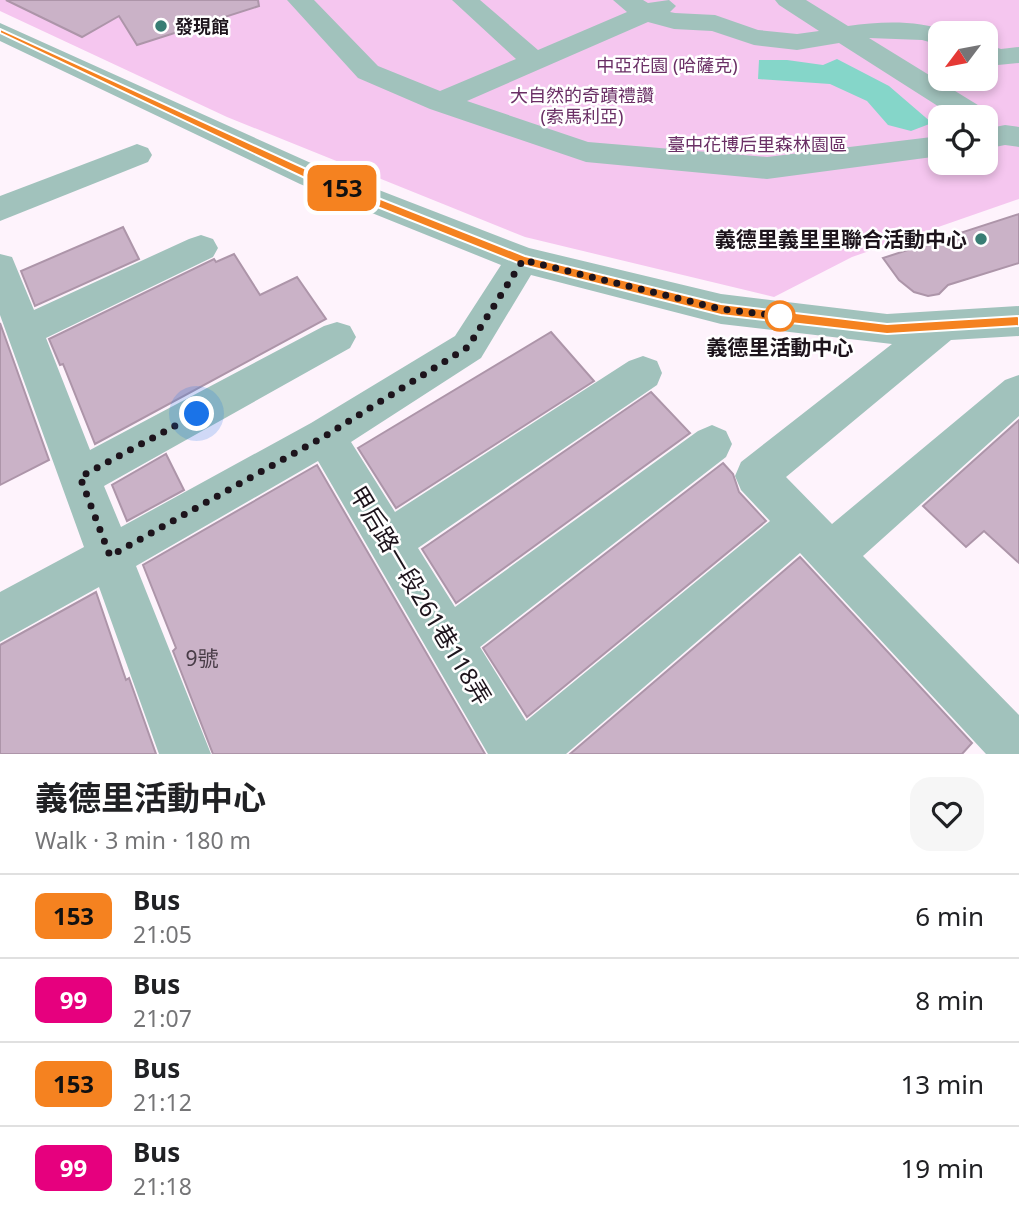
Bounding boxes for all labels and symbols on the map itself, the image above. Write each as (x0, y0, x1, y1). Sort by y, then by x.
place label: 發現館 (175, 14, 229, 38)
marker: 發現館 (153, 18, 169, 34)
north arrow (928, 21, 998, 91)
park label: 中亞花園 (哈薩克) (596, 53, 738, 77)
park label: 大自然的奇蹟禮讚 (索馬利亞) (510, 83, 654, 128)
park label: 臺中花博后里森林園區 (667, 132, 847, 156)
line badge: 153 (302, 165, 382, 211)
place label: 義德里義里里聯合活動中心 (715, 225, 967, 253)
marker: 義德里義里里聯合活動中心 (973, 231, 989, 247)
marker: 義德里活動中心 (765, 301, 795, 331)
place label: 義德里活動中心 (707, 333, 854, 361)
your location (179, 396, 214, 431)
street label: 甲后路一段261巷118弄 (342, 479, 500, 711)
house number: 9號 (185, 644, 219, 672)

